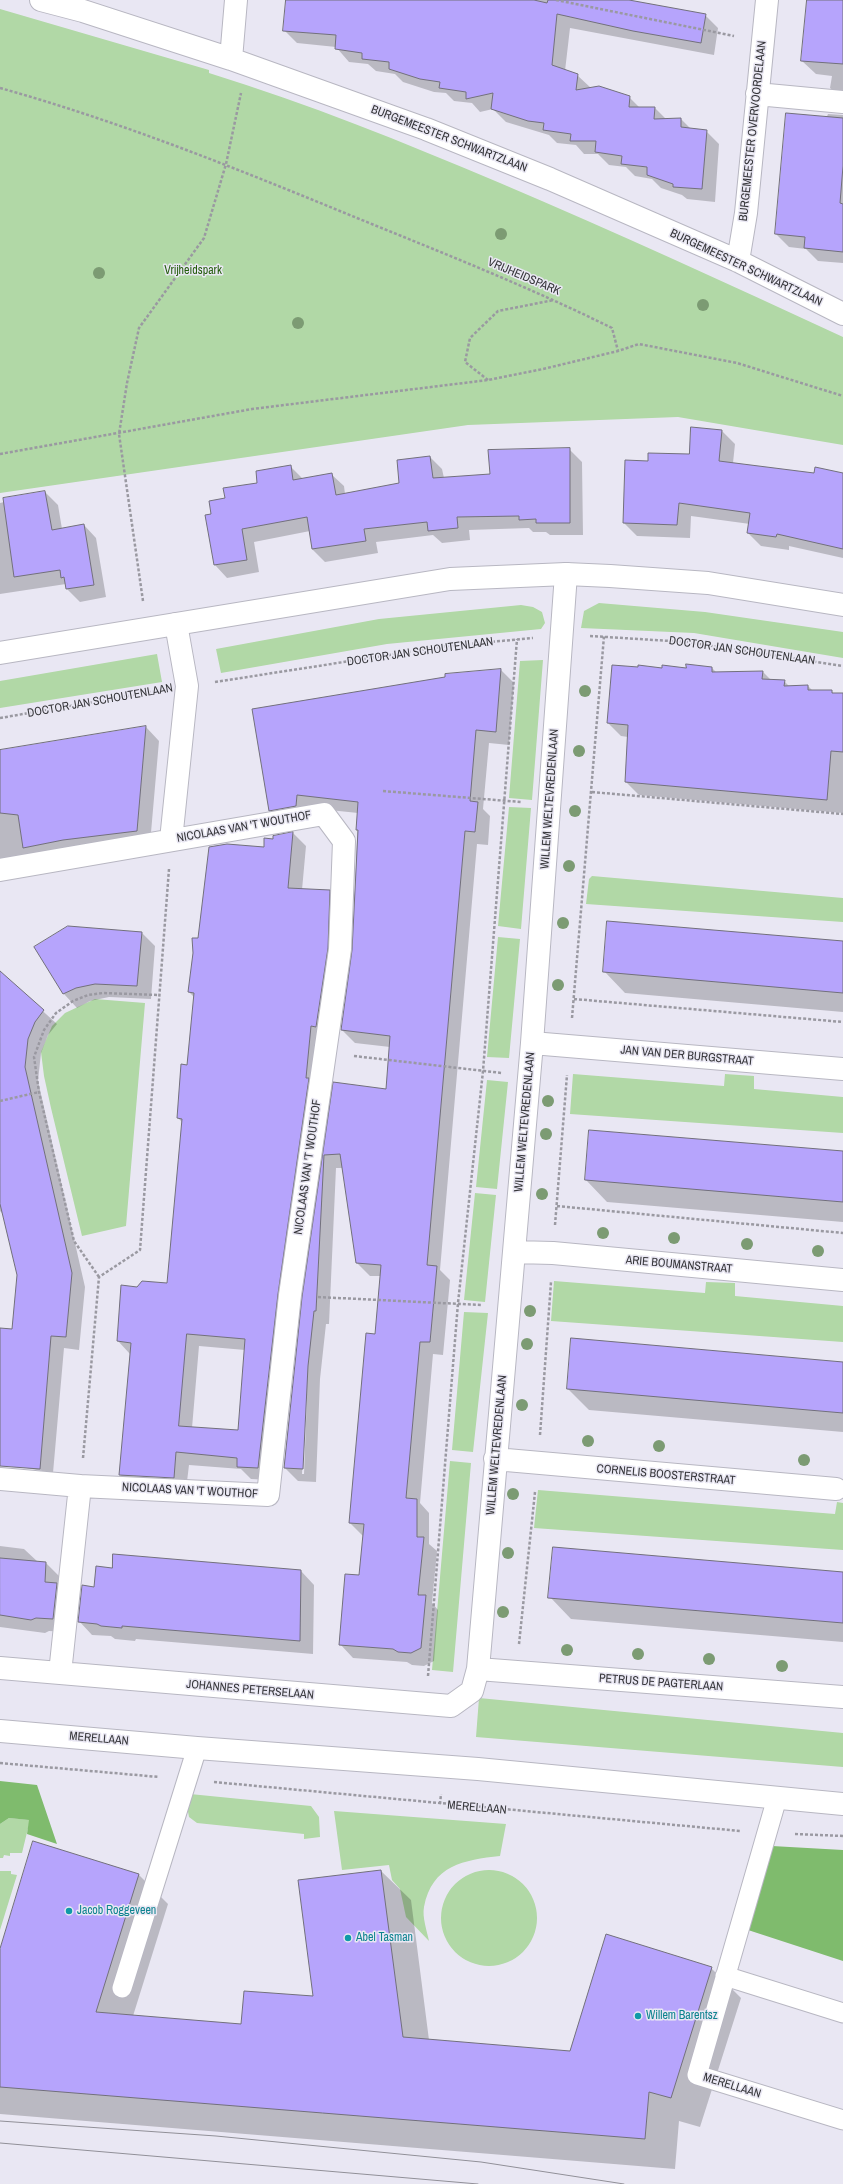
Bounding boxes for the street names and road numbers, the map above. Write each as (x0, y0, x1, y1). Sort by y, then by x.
street label: BURGEMEESTER OVERVOORDELAAN (736, 40, 770, 222)
street label: BURGEMEESTER SCHWARTZLAAN (369, 102, 529, 176)
street label: BURGEMEESTER SCHWARTZLAAN (668, 226, 824, 310)
street label: VRIJHEIDSPARK (486, 255, 562, 299)
street label: DOCTOR JAN SCHOUTENLAAN (668, 634, 816, 668)
street label: DOCTOR JAN SCHOUTENLAAN (346, 635, 494, 669)
street label: DOCTOR JAN SCHOUTENLAAN (26, 681, 174, 721)
street label: WILLEM WELTEVREDENLAAN (538, 728, 562, 870)
street label: NICOLAAS VAN 'T WOUTHOF (176, 808, 312, 846)
street label: JAN VAN DER BURGSTRAAT (620, 1043, 754, 1069)
street label: WILLEM WELTEVREDENLAAN (512, 1051, 538, 1193)
street label: NICOLAAS VAN 'T WOUTHOF (291, 1099, 325, 1235)
street label: ARIE BOUMANSTRAAT (625, 1253, 733, 1277)
street label: WILLEM WELTEVREDENLAAN (484, 1374, 510, 1516)
street label: CORNELIS BOOSTERSTRAAT (596, 1462, 736, 1488)
street label: NICOLAAS VAN 'T WOUTHOF (122, 1480, 258, 1502)
street label: PETRUS DE PAGTERLAAN (598, 1671, 724, 1695)
street label: JOHANNES PETERSELAAN (186, 1677, 314, 1703)
street label: MERELLAAN (69, 1729, 129, 1749)
street label: MERELLAAN (447, 1798, 507, 1818)
street label: MERELLAAN (701, 2070, 763, 2102)

